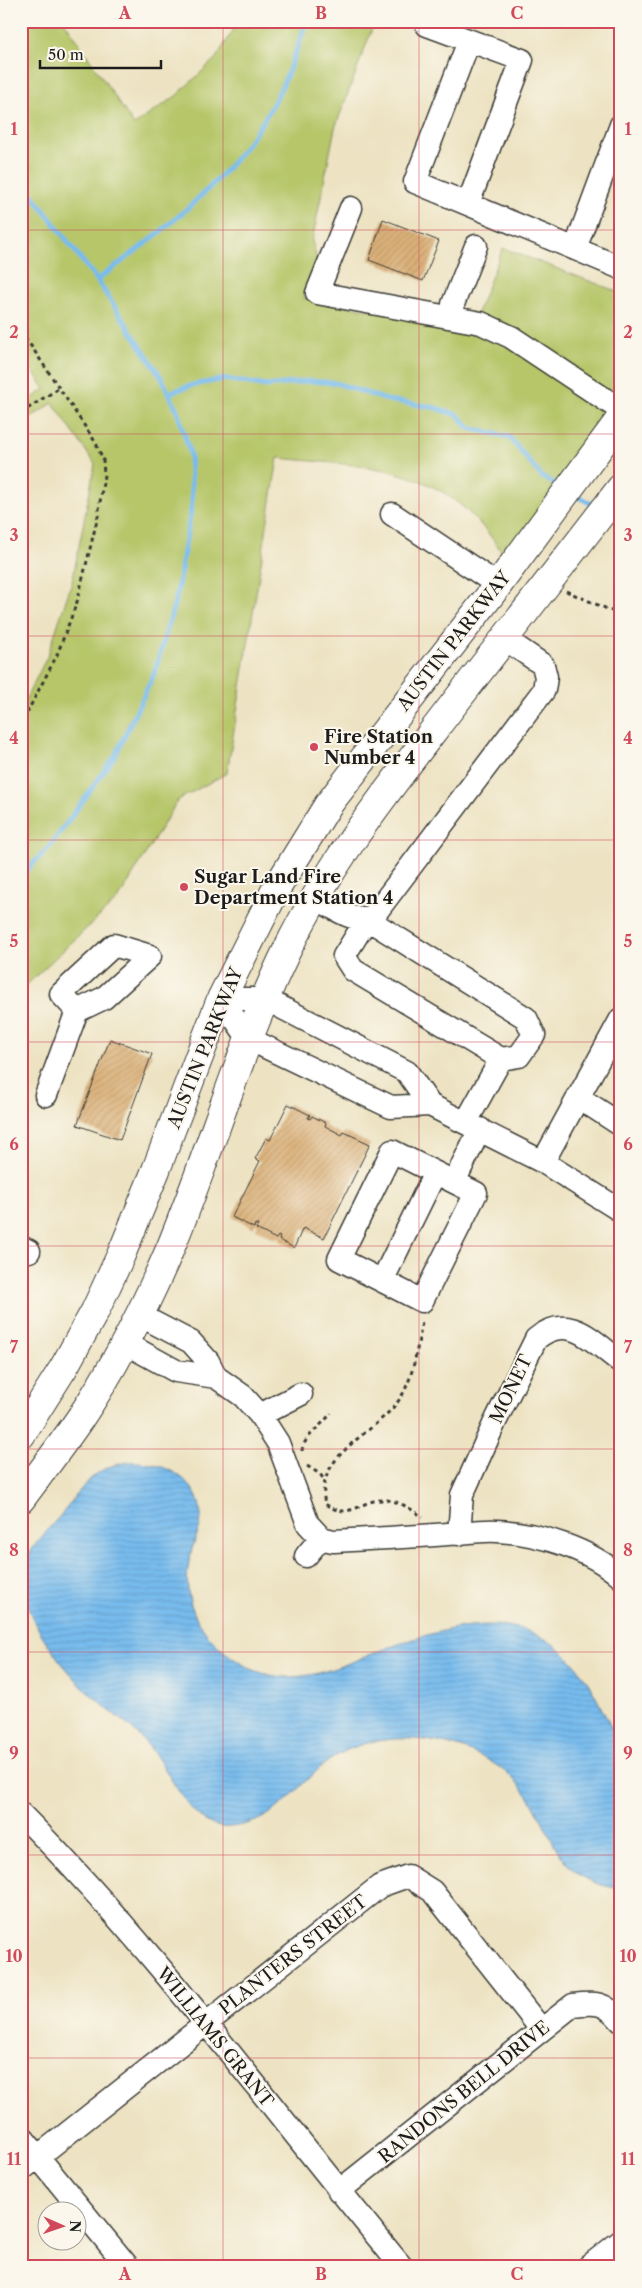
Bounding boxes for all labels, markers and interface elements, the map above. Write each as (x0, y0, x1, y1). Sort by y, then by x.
text: A (118, 3, 132, 23)
text: B (315, 3, 327, 23)
text: C (511, 3, 523, 23)
scale bar (40, 38, 161, 70)
text: 50 m (48, 45, 84, 64)
text: 1 (10, 119, 18, 139)
text: 1 (624, 119, 632, 139)
text: 2 (9, 322, 19, 342)
text: 2 (623, 322, 633, 342)
text: 3 (9, 525, 19, 545)
text: 3 (623, 525, 633, 545)
street label: AUSTIN PARKWAY (392, 566, 516, 716)
place label: Fire Station Number 4 (324, 726, 434, 769)
text: 4 (9, 728, 19, 748)
text: 4 (623, 728, 633, 748)
marker: Fire Station Number 4 (308, 741, 320, 753)
place label: Sugar Land Fire Department Station 4 (194, 866, 393, 909)
marker: Sugar Land Fire Department Station 4 (178, 881, 190, 893)
text: 5 (10, 931, 19, 951)
text: 5 (624, 931, 633, 951)
street label: AUSTIN PARKWAY (162, 963, 248, 1133)
text: 6 (9, 1134, 19, 1154)
text: 6 (623, 1134, 633, 1154)
text: 7 (10, 1337, 19, 1357)
text: 7 (624, 1337, 633, 1357)
street label: MONET (485, 1351, 537, 1427)
text: 8 (9, 1540, 19, 1560)
text: 8 (623, 1540, 633, 1560)
text: 9 (9, 1743, 19, 1763)
text: 9 (623, 1743, 633, 1763)
street label: PLANTERS STREET (214, 1890, 372, 2020)
text: 10 (5, 1946, 23, 1966)
text: 10 (619, 1946, 637, 1966)
street label: WILLIAMS GRANT (151, 1962, 278, 2112)
street label: RANDONS BELL DRIVE (374, 2016, 554, 2168)
text: 11 (7, 2149, 22, 2169)
text: 11 (621, 2149, 636, 2169)
north arrow (38, 2200, 88, 2250)
text: N (66, 2220, 84, 2233)
text: A (118, 2264, 132, 2284)
text: B (315, 2264, 327, 2284)
text: C (511, 2264, 523, 2284)

